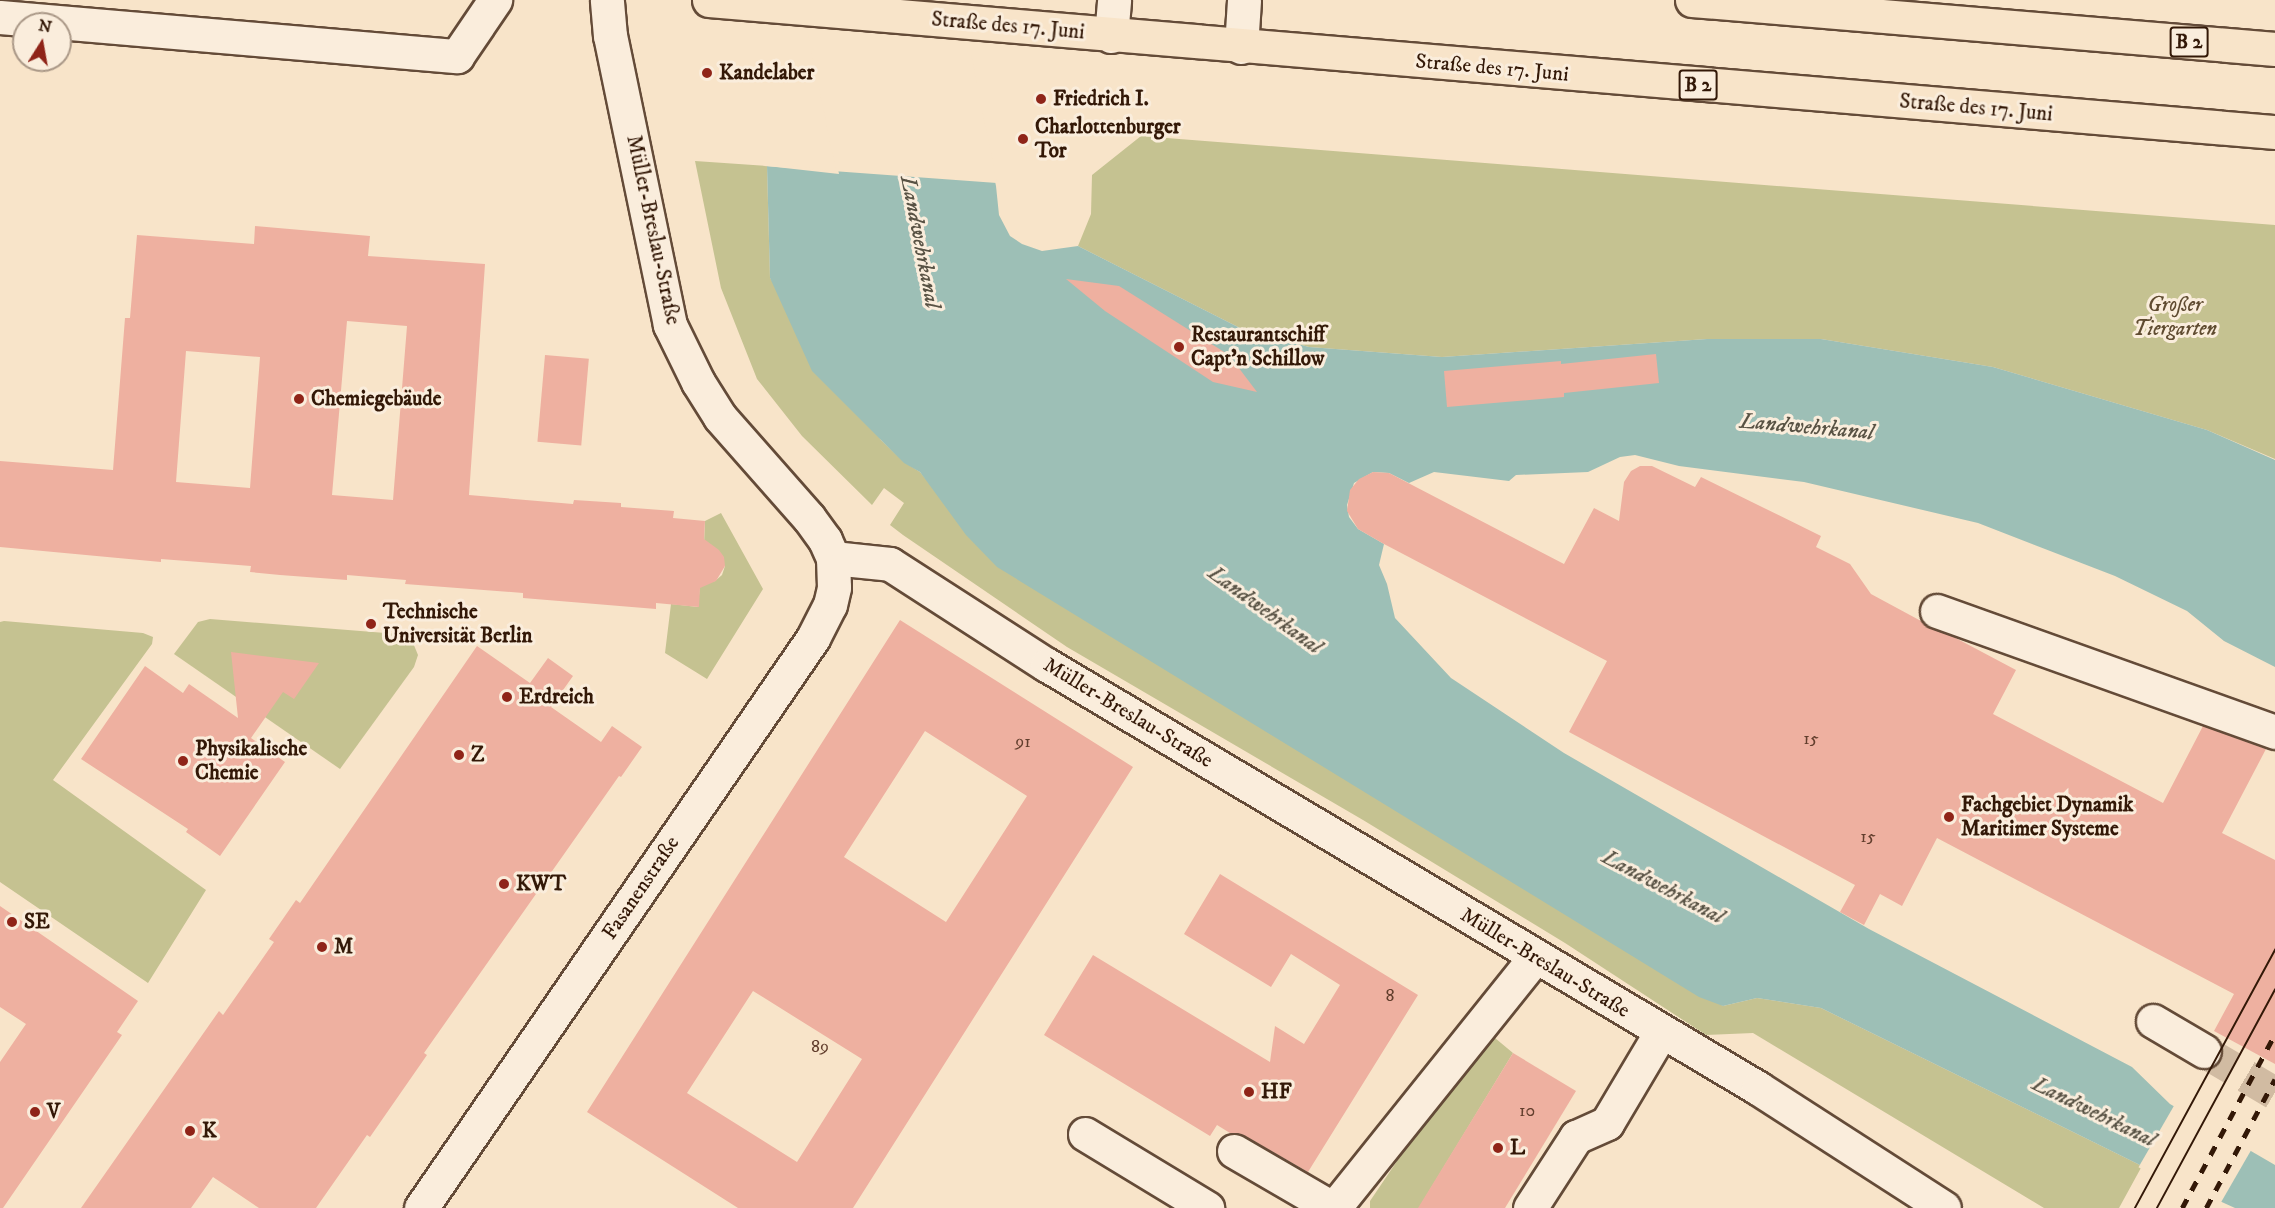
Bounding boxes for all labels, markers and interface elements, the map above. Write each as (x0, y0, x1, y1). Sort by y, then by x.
street label: Straße des 17. Juni (930, 7, 1086, 45)
north arrow (12, 12, 72, 72)
text: N (37, 15, 53, 37)
road number: B 2 (2170, 25, 2208, 59)
street label: Straße des 17. Juni (1414, 49, 1570, 87)
place label: Kandelaber (719, 60, 814, 86)
marker: Kandelaber (700, 66, 714, 80)
road number: B 2 (1678, 68, 1718, 102)
place label: Friedrich I. (1053, 86, 1149, 112)
street label: Straße des 17. Juni (1898, 89, 2054, 127)
marker: Friedrich I. (1034, 92, 1048, 106)
place label: Charlottenburger Tor (1035, 114, 1181, 164)
marker: Charlottenburger Tor (1016, 132, 1030, 146)
street label: Müller-Breslau-Straße (621, 133, 685, 327)
water label: Landwehrkanal (894, 174, 946, 310)
park label: Großer Tiergarten (2133, 292, 2217, 342)
place label: Restaurantschiff Capt'n Schillow (1191, 322, 1325, 372)
marker: Restaurantschiff Capt'n Schillow (1172, 340, 1186, 354)
place label: Chemiegebäude (311, 386, 441, 412)
marker: Chemiegebäude (292, 392, 306, 406)
water label: Landwehrkanal (1739, 408, 1875, 446)
water label: Landwehrkanal (1203, 560, 1327, 660)
place label: Technische Universität Berlin (383, 599, 532, 649)
marker: Technische Universität Berlin (364, 617, 378, 631)
street label: Müller-Breslau-Straße (1039, 652, 1217, 774)
place label: Erdreich (519, 684, 594, 710)
marker: Erdreich (500, 690, 514, 704)
house number: 15 (1803, 728, 1819, 750)
house number: 91 (1015, 731, 1031, 753)
place label: Physikalische Chemie (195, 736, 307, 786)
place label: Z (471, 742, 484, 768)
marker: Z (452, 748, 466, 762)
marker: Physikalische Chemie (176, 754, 190, 768)
place label: Fachgebiet Dynamik Maritimer Systeme (1961, 792, 2133, 842)
marker: Fachgebiet Dynamik Maritimer Systeme (1942, 810, 1956, 824)
house number: 15 (1860, 826, 1876, 848)
street label: Fasanenstraße (597, 831, 685, 945)
water label: Landwehrkanal (1598, 844, 1728, 930)
place label: KWT (516, 871, 566, 897)
marker: KWT (497, 877, 511, 891)
street label: Müller-Breslau-Straße (1456, 902, 1634, 1024)
place label: SE (24, 909, 50, 935)
marker: SE (5, 915, 19, 929)
place label: M (334, 934, 353, 960)
marker: M (315, 940, 329, 954)
house number: 8 (1385, 985, 1395, 1007)
house number: 89 (811, 1036, 829, 1058)
water label: Landwehrkanal (2028, 1071, 2160, 1153)
place label: HF (1261, 1079, 1292, 1105)
marker: HF (1242, 1085, 1256, 1099)
place label: V (47, 1099, 60, 1125)
house number: 10 (1519, 1100, 1535, 1122)
marker: V (28, 1105, 42, 1119)
place label: K (202, 1118, 217, 1144)
marker: K (183, 1124, 197, 1138)
place label: L (1510, 1135, 1525, 1161)
marker: L (1491, 1141, 1505, 1155)

